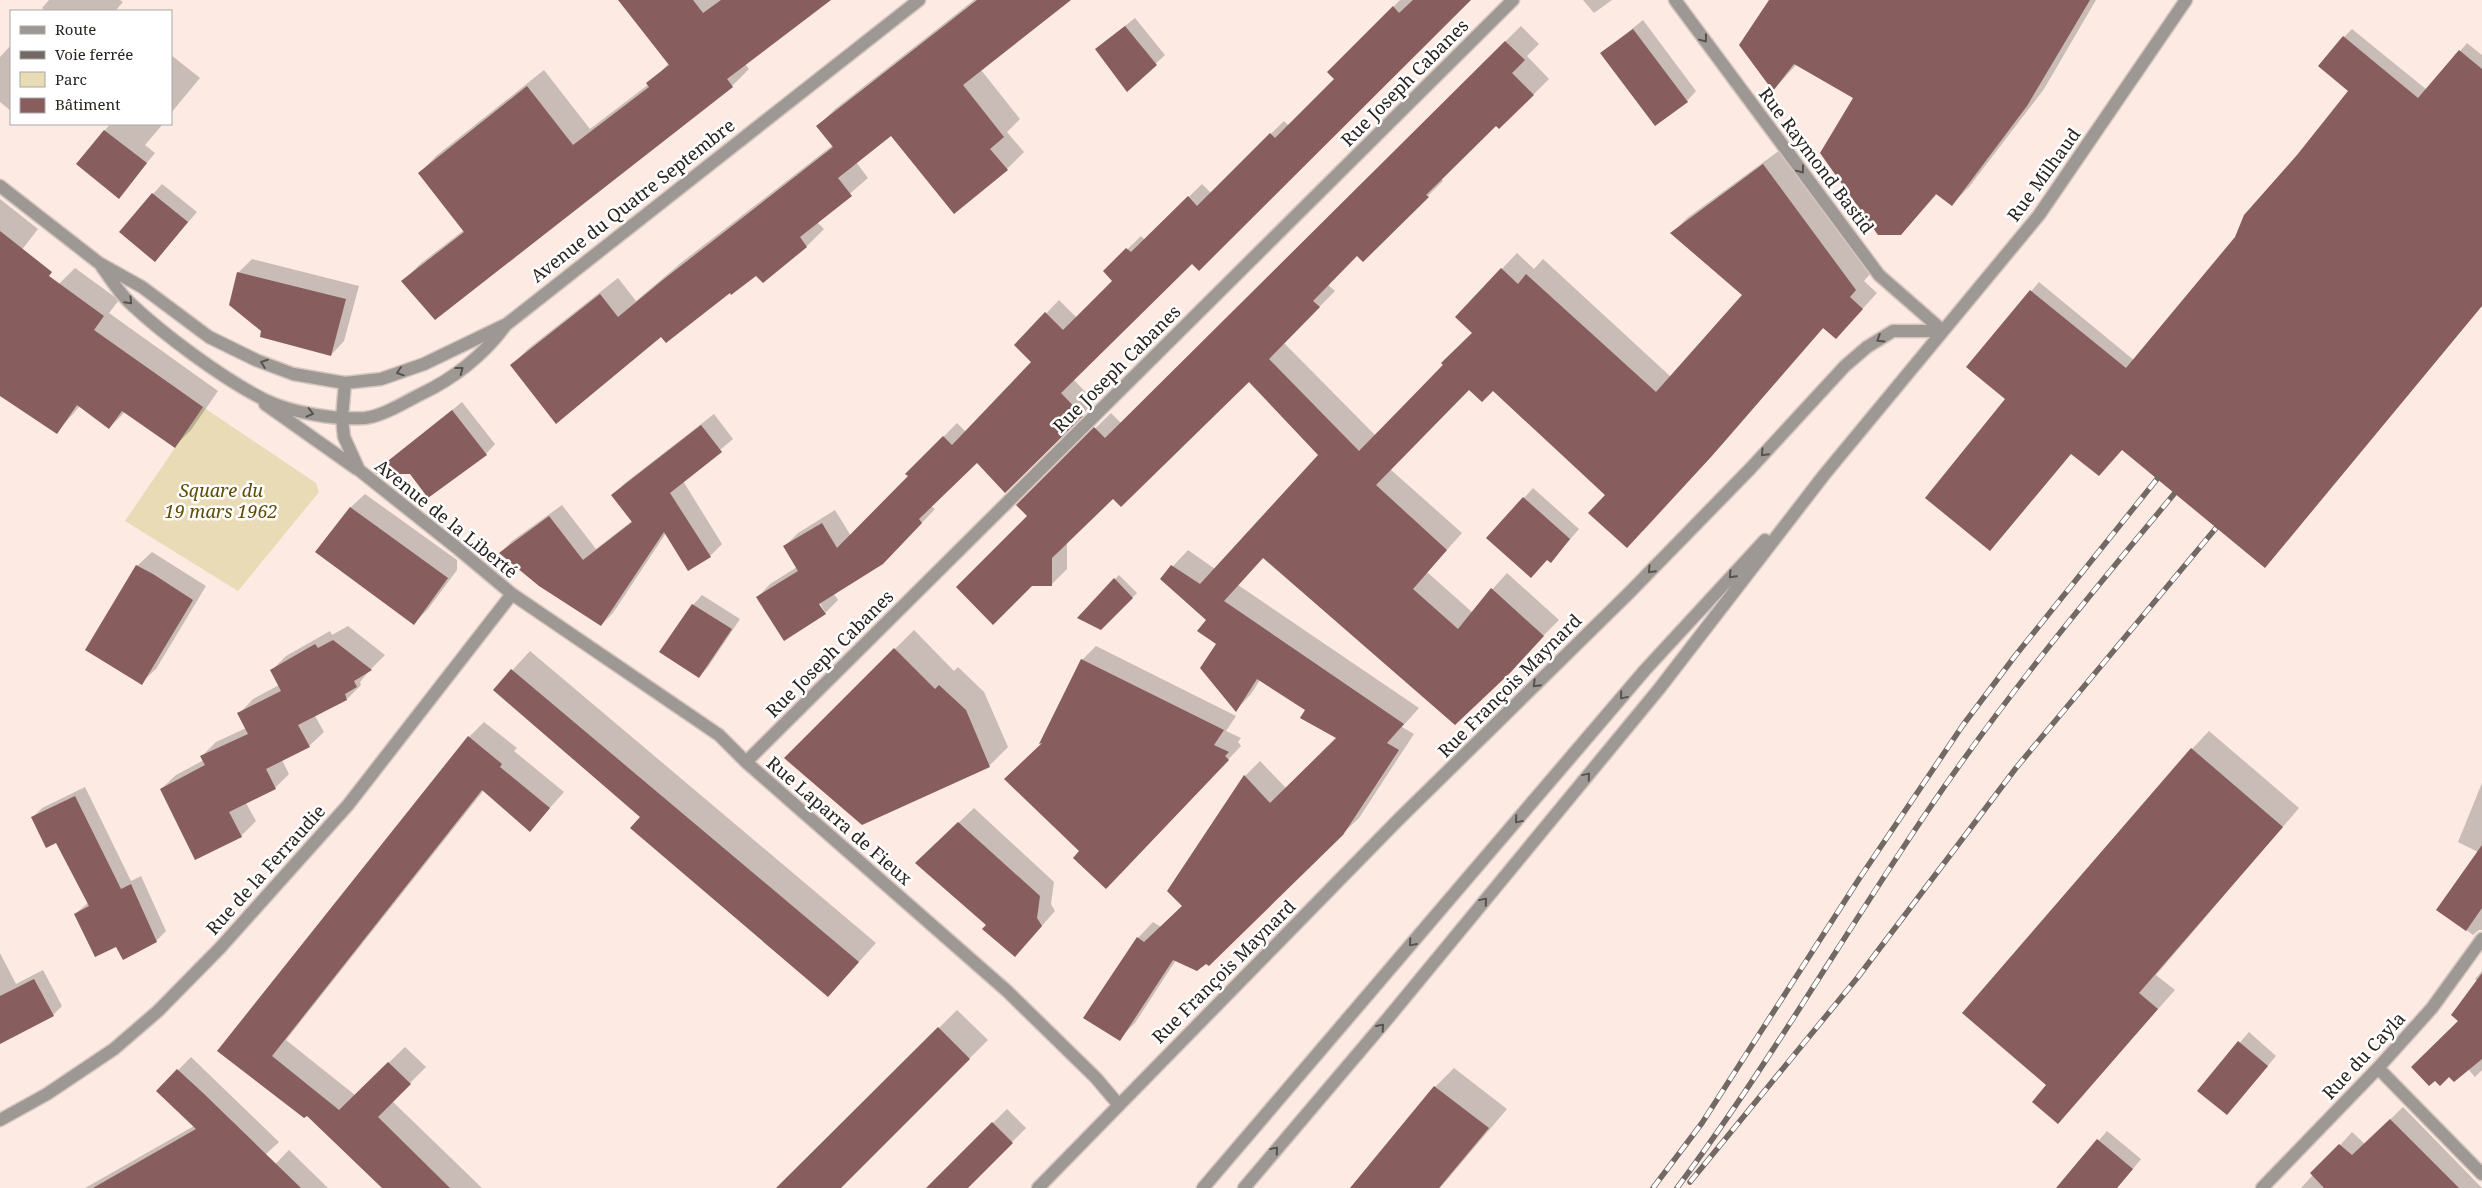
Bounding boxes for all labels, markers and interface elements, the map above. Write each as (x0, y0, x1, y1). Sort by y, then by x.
legend (10, 10, 172, 125)
street label: Rue Joseph Cabanes (1335, 13, 1473, 151)
text: Route (55, 19, 96, 39)
one-way arrow (1698, 33, 1707, 43)
text: Voie ferrée (55, 44, 133, 64)
text: Parc (55, 69, 87, 89)
street label: Rue Raymond Bastid (1754, 82, 1880, 238)
text: Bâtiment (55, 94, 121, 114)
street label: Avenue du Quatre Septembre (525, 113, 739, 287)
street label: Rue Milhaud (2001, 123, 2085, 226)
one-way arrow (1795, 164, 1804, 174)
one-way arrow (123, 295, 132, 304)
street label: Rue Joseph Cabanes (1047, 299, 1185, 437)
one-way arrow (1876, 333, 1885, 342)
one-way arrow (260, 359, 269, 369)
one-way arrow (396, 367, 405, 377)
one-way arrow (454, 367, 463, 375)
one-way arrow (306, 407, 314, 418)
one-way arrow (1761, 447, 1770, 456)
street label: Avenue de la Liberté (370, 453, 523, 583)
park label: Square du 19 mars 1962 (164, 478, 278, 523)
one-way arrow (1648, 564, 1657, 573)
one-way arrow (1729, 570, 1738, 579)
street label: Rue Joseph Cabanes (760, 584, 898, 722)
street label: Rue François Maynard (1432, 608, 1586, 762)
one-way arrow (1533, 679, 1542, 688)
one-way arrow (1621, 690, 1629, 699)
street label: Rue Laparra de Fieux (762, 751, 918, 890)
one-way arrow (1582, 773, 1590, 782)
street label: Rue de la Ferraudie (200, 799, 330, 940)
one-way arrow (1515, 814, 1524, 823)
street label: Rue François Maynard (1146, 894, 1300, 1048)
one-way arrow (1478, 898, 1486, 907)
one-way arrow (1409, 938, 1418, 947)
street label: Rue du Cayla (2316, 1006, 2410, 1104)
one-way arrow (1375, 1023, 1384, 1032)
one-way arrow (1270, 1147, 1279, 1156)

